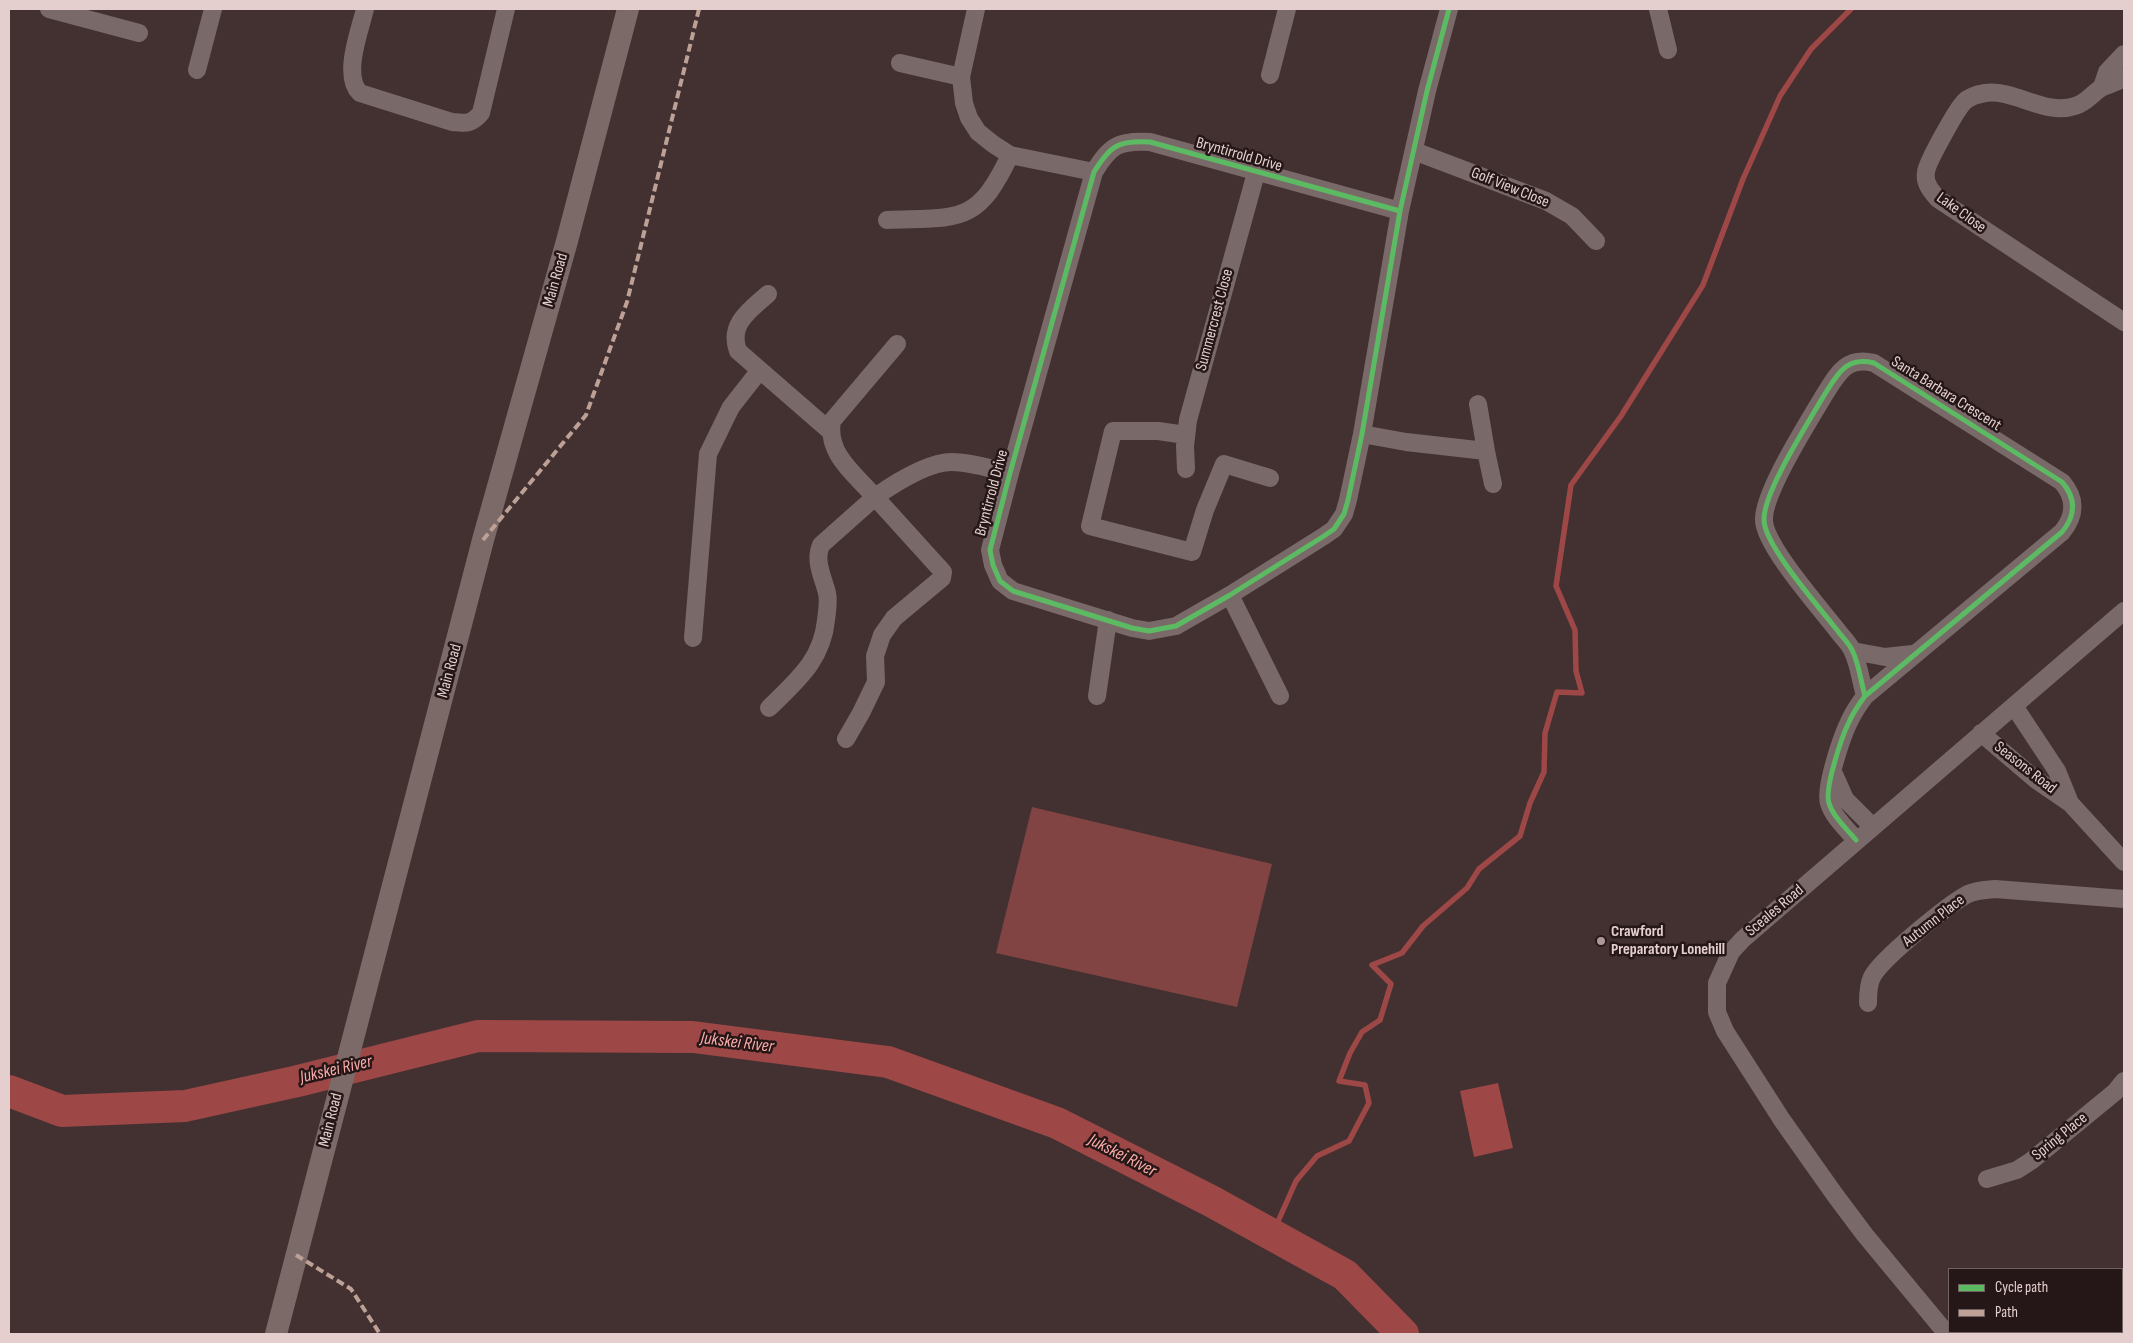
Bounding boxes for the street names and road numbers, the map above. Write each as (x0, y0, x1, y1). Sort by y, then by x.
street label: Bryntirrold Drive (1194, 134, 1284, 176)
street label: Golf View Close (1468, 164, 1552, 212)
street label: Lake Close (1933, 189, 1989, 237)
street label: Main Road (539, 251, 573, 309)
street label: Summercrest Close (1192, 267, 1238, 373)
street label: Santa Barbara Crescent (1887, 352, 2005, 436)
street label: Bryntirrold Drive (971, 448, 1013, 538)
street label: Main Road (434, 642, 466, 700)
street label: Seasons Road (1990, 738, 2060, 798)
street label: Sceales Road (1742, 881, 1808, 941)
street label: Autumn Place (1899, 891, 1969, 951)
street label: Main Road (315, 1091, 347, 1149)
street label: Spring Place (2029, 1109, 2091, 1165)

